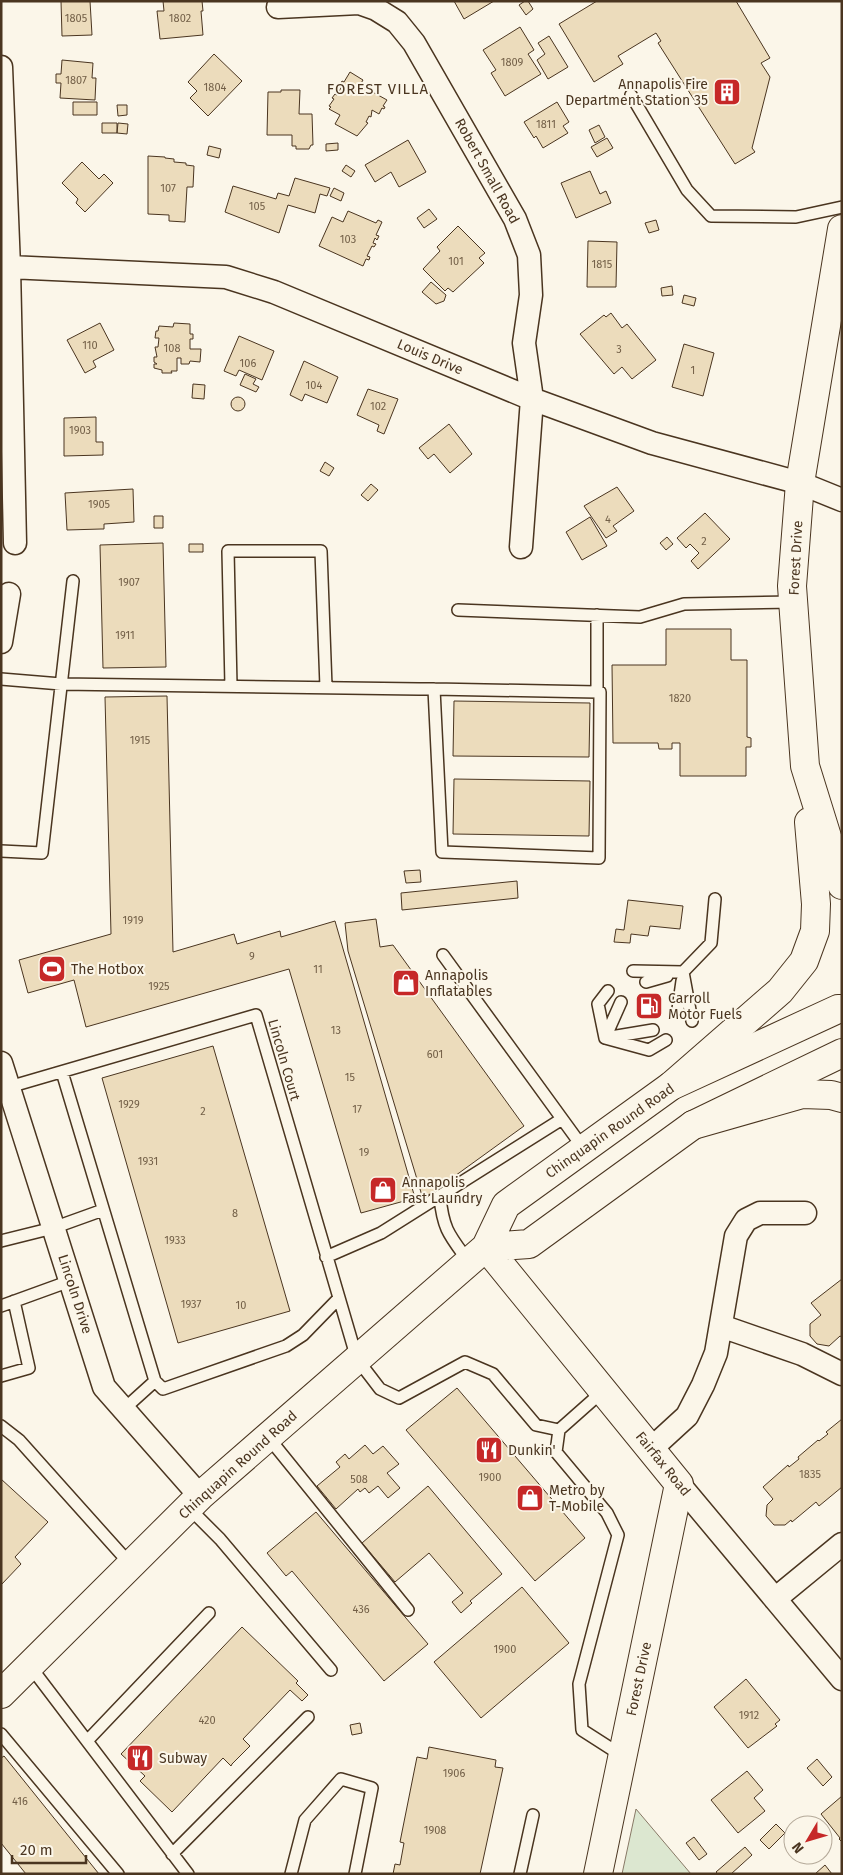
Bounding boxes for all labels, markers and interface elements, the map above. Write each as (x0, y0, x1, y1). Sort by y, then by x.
house number: 1805 (65, 12, 88, 25)
house number: 1802 (169, 12, 191, 25)
house number: 1809 (501, 56, 524, 69)
house number: 1807 (65, 74, 87, 87)
place label: Annapolis Fire Department Station 35 (565, 76, 708, 109)
building icon: Annapolis Fire Department Station 35 (712, 77, 742, 107)
district label: FOREST VILLA (327, 80, 429, 98)
house number: 1804 (204, 81, 227, 94)
street label: Robert Small Road (451, 115, 523, 227)
house number: 1811 (536, 118, 556, 131)
house number: 107 (160, 182, 176, 195)
house number: 105 (249, 200, 266, 213)
house number: 103 (340, 233, 356, 246)
house number: 101 (448, 255, 464, 268)
house number: 1815 (592, 258, 613, 271)
street label: Louis Drive (394, 336, 466, 378)
house number: 110 (82, 339, 98, 352)
house number: 108 (164, 342, 180, 355)
house number: 3 (616, 343, 622, 356)
house number: 106 (240, 357, 257, 370)
house number: 1 (691, 364, 695, 377)
house number: 104 (306, 379, 323, 392)
house number: 102 (370, 400, 386, 413)
house number: 1903 (69, 424, 91, 437)
house number: 1905 (88, 498, 111, 511)
house number: 4 (605, 513, 611, 526)
street label: Forest Drive (786, 520, 806, 596)
house number: 2 (701, 535, 707, 548)
house number: 1907 (118, 576, 140, 589)
house number: 1911 (115, 629, 135, 642)
house number: 1820 (669, 692, 691, 705)
house number: 1915 (130, 734, 151, 747)
house number: 1919 (123, 914, 144, 927)
house number: 9 (249, 950, 255, 963)
sports icon: The Hotbox (37, 954, 67, 984)
place label: The Hotbox (71, 961, 144, 978)
house number: 11 (313, 963, 323, 976)
place label: Annapolis Inflatables (425, 967, 493, 1000)
shop icon: Annapolis Inflatables (391, 968, 421, 998)
house number: 1925 (148, 980, 170, 993)
place label: Carroll Motor Fuels (668, 990, 742, 1023)
fuel station icon: Carroll Motor Fuels (634, 991, 664, 1021)
street label: Lincoln Court (264, 1017, 304, 1104)
house number: 13 (331, 1024, 341, 1037)
house number: 601 (427, 1048, 443, 1061)
house number: 15 (345, 1071, 356, 1084)
street label: Chinquapin Round Road (542, 1080, 678, 1182)
house number: 1929 (118, 1098, 140, 1111)
house number: 17 (352, 1103, 362, 1116)
house number: 2 (200, 1105, 206, 1118)
house number: 19 (359, 1146, 369, 1159)
house number: 1931 (138, 1155, 158, 1168)
place label: Annapolis Fast Laundry (402, 1174, 482, 1207)
shop icon: Annapolis Fast Laundry (368, 1175, 398, 1205)
house number: 8 (232, 1207, 238, 1220)
house number: 1933 (164, 1234, 186, 1247)
street label: Lincoln Drive (54, 1252, 96, 1336)
house number: 1937 (181, 1298, 201, 1311)
house number: 10 (236, 1299, 246, 1312)
street label: Chinquapin Round Road (175, 1407, 301, 1523)
street label: Fairfax Road (632, 1428, 694, 1500)
restaurant icon: Dunkin' (474, 1435, 504, 1465)
place label: Dunkin' (508, 1442, 556, 1459)
house number: 1835 (799, 1468, 821, 1481)
house number: 1900 (479, 1471, 501, 1484)
house number: 508 (350, 1473, 368, 1486)
place label: Metro by T-Mobile (549, 1482, 605, 1515)
shop icon: Metro by T-Mobile (515, 1483, 545, 1513)
house number: 436 (352, 1603, 370, 1616)
street label: Forest Drive (623, 1640, 655, 1718)
house number: 1900 (494, 1643, 516, 1656)
house number: 1912 (739, 1709, 759, 1722)
house number: 420 (198, 1714, 216, 1727)
restaurant icon: Subway (125, 1743, 155, 1773)
place label: Subway (159, 1750, 207, 1767)
house number: 1906 (443, 1767, 465, 1780)
house number: 416 (12, 1795, 28, 1808)
north arrow (783, 1815, 833, 1865)
house number: 1908 (424, 1824, 446, 1837)
scale bar (12, 1832, 86, 1864)
text: N (789, 1839, 808, 1857)
text: 20 m (20, 1841, 53, 1859)

